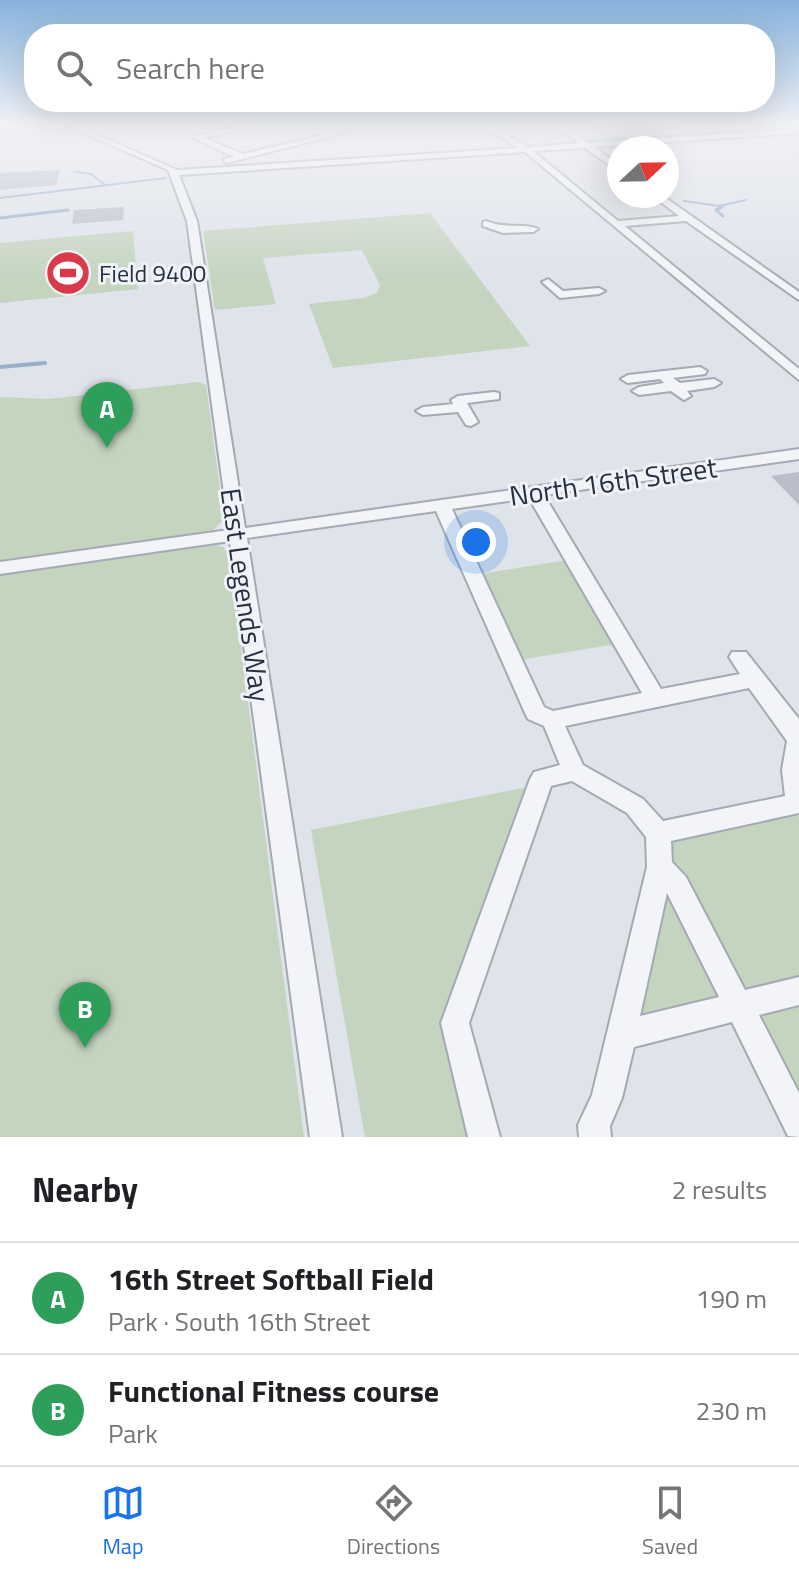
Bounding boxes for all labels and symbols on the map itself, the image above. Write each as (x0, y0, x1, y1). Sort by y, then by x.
north arrow (607, 136, 679, 208)
sports icon: Field 9400 (44, 249, 92, 297)
place label: Field 9400 (99, 255, 206, 291)
pin: A (81, 382, 133, 448)
street label: North 16th Street (507, 445, 720, 517)
street label: East Legends Way (210, 485, 282, 705)
your location (456, 522, 496, 562)
pin: B (59, 982, 111, 1048)

